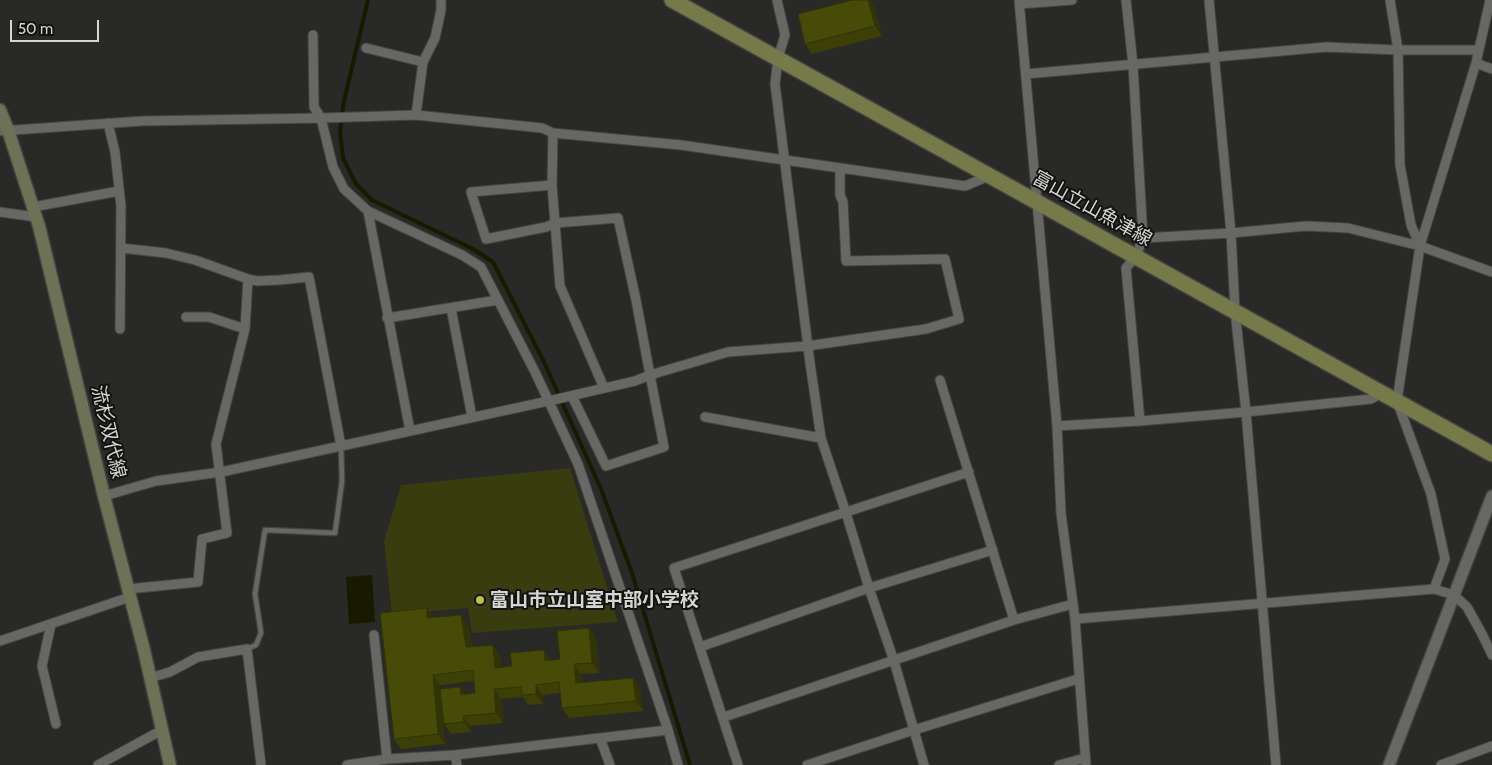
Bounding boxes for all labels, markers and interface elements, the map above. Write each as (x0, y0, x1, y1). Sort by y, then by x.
scale bar (12, 10, 101, 42)
text: 50 m (18, 20, 53, 38)
street label: 富山立山魚津線 (1028, 167, 1156, 251)
street label: 流杉双代線 (86, 383, 130, 481)
place label: 富山市立山室中部小学校 (490, 589, 699, 611)
marker: 富山市立山室中部小学校 (474, 594, 486, 606)

